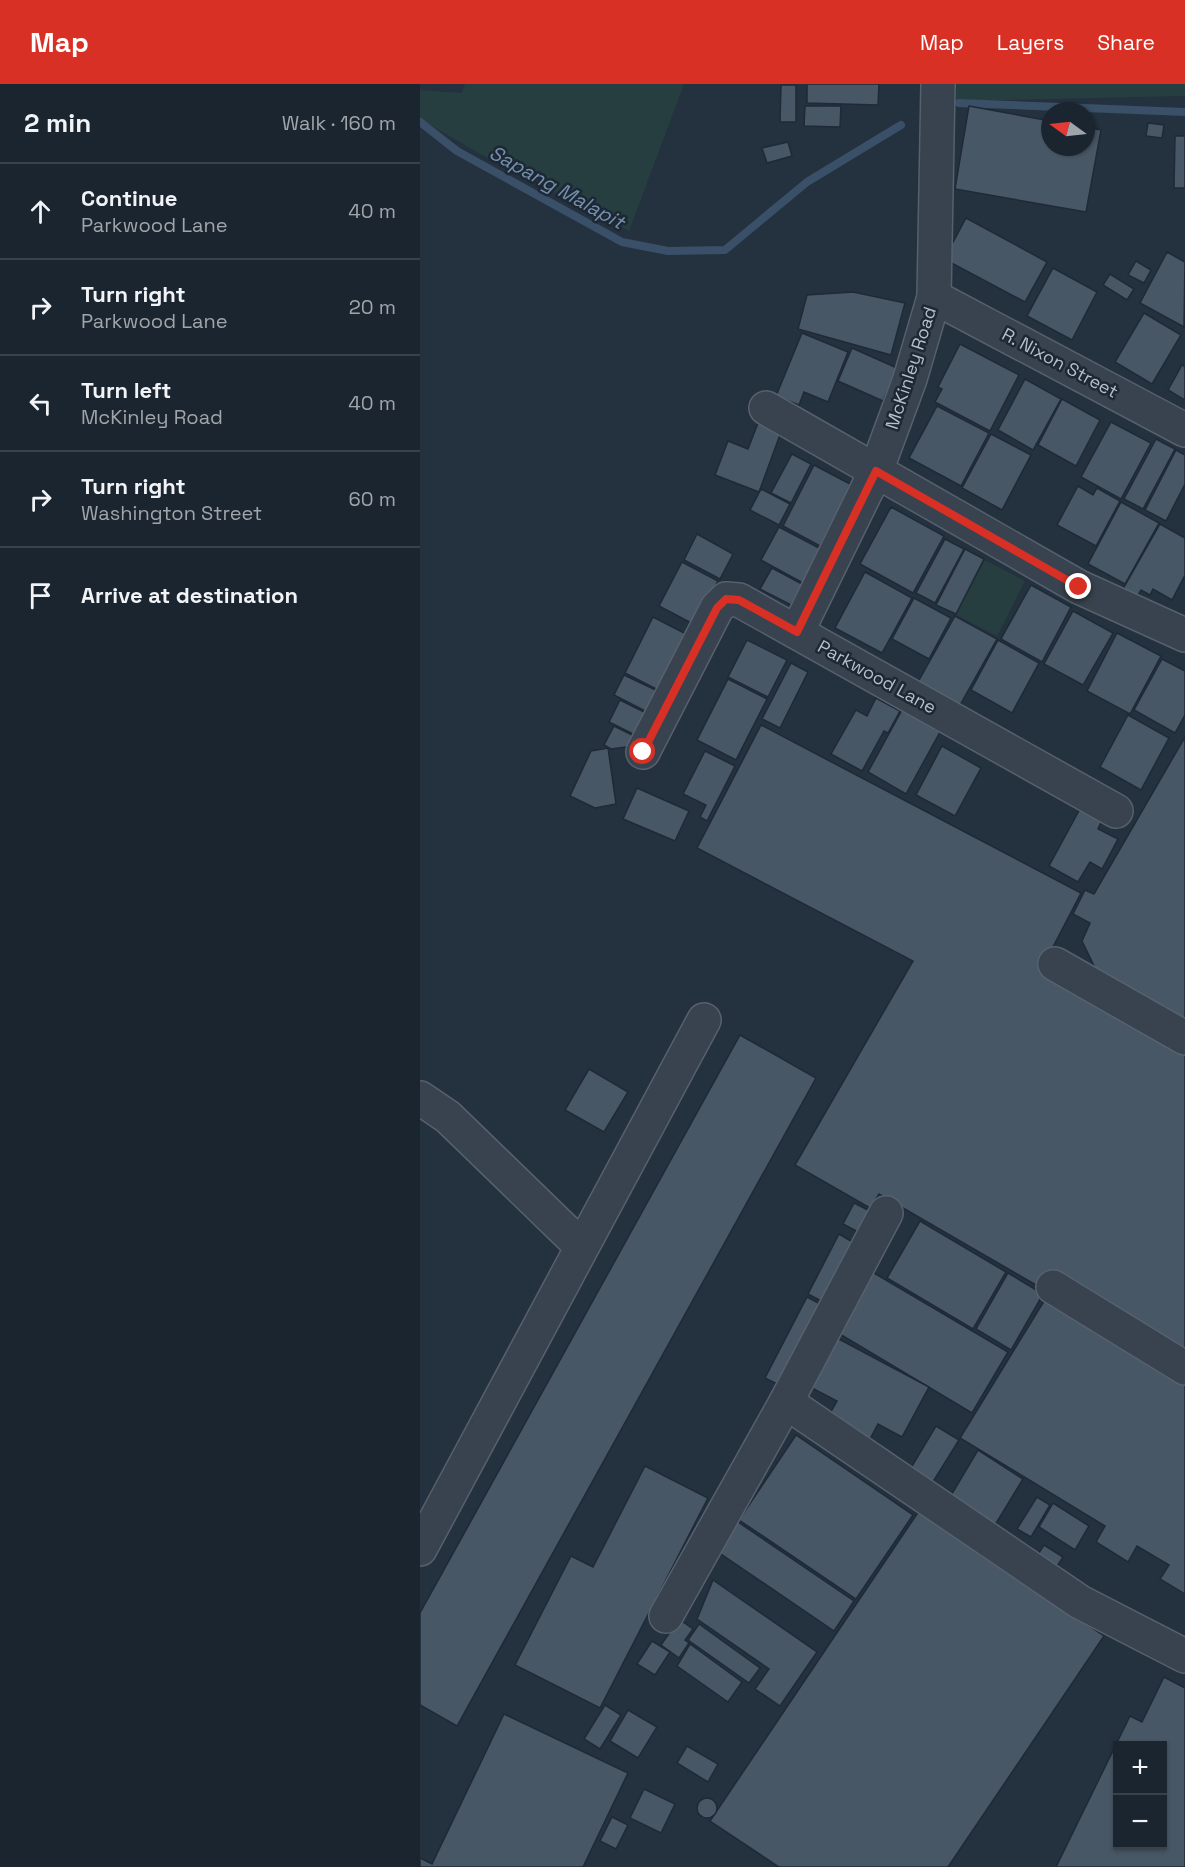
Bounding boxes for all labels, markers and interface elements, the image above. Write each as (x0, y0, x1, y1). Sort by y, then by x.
text: Map (30, 24, 89, 60)
text: Map (920, 29, 964, 56)
text: Layers (997, 29, 1064, 56)
text: Share (1097, 29, 1155, 56)
north arrow (1041, 102, 1095, 156)
text: 2 min (24, 106, 91, 140)
text: Walk · 160 m (282, 110, 396, 136)
water label: Sapang Malapit (485, 139, 631, 236)
text: Continue (81, 184, 177, 212)
icon: ahead (24, 195, 57, 228)
text: 40 m (348, 198, 396, 224)
text: Parkwood Lane (81, 212, 228, 238)
text: Turn right (81, 280, 186, 308)
icon: right (24, 291, 57, 324)
text: 20 m (349, 294, 396, 320)
street label: McKinley Road (880, 304, 941, 432)
text: Parkwood Lane (81, 308, 228, 334)
street label: R. Nixon Street (998, 322, 1122, 403)
text: Turn left (81, 376, 171, 404)
icon: left (24, 387, 57, 420)
text: 40 m (348, 390, 396, 416)
text: McKinley Road (81, 404, 223, 430)
text: Turn right (81, 472, 186, 500)
icon: right (24, 483, 57, 516)
text: 60 m (349, 486, 396, 512)
text: Washington Street (81, 500, 262, 526)
route end (1065, 573, 1091, 599)
icon: arrive (24, 579, 57, 612)
text: Arrive at destination (81, 581, 298, 609)
street label: Parkwood Lane (814, 635, 941, 719)
route start (629, 738, 655, 764)
map controls (1113, 1741, 1167, 1849)
button: + (1113, 1741, 1167, 1795)
button: − (1113, 1795, 1167, 1849)

